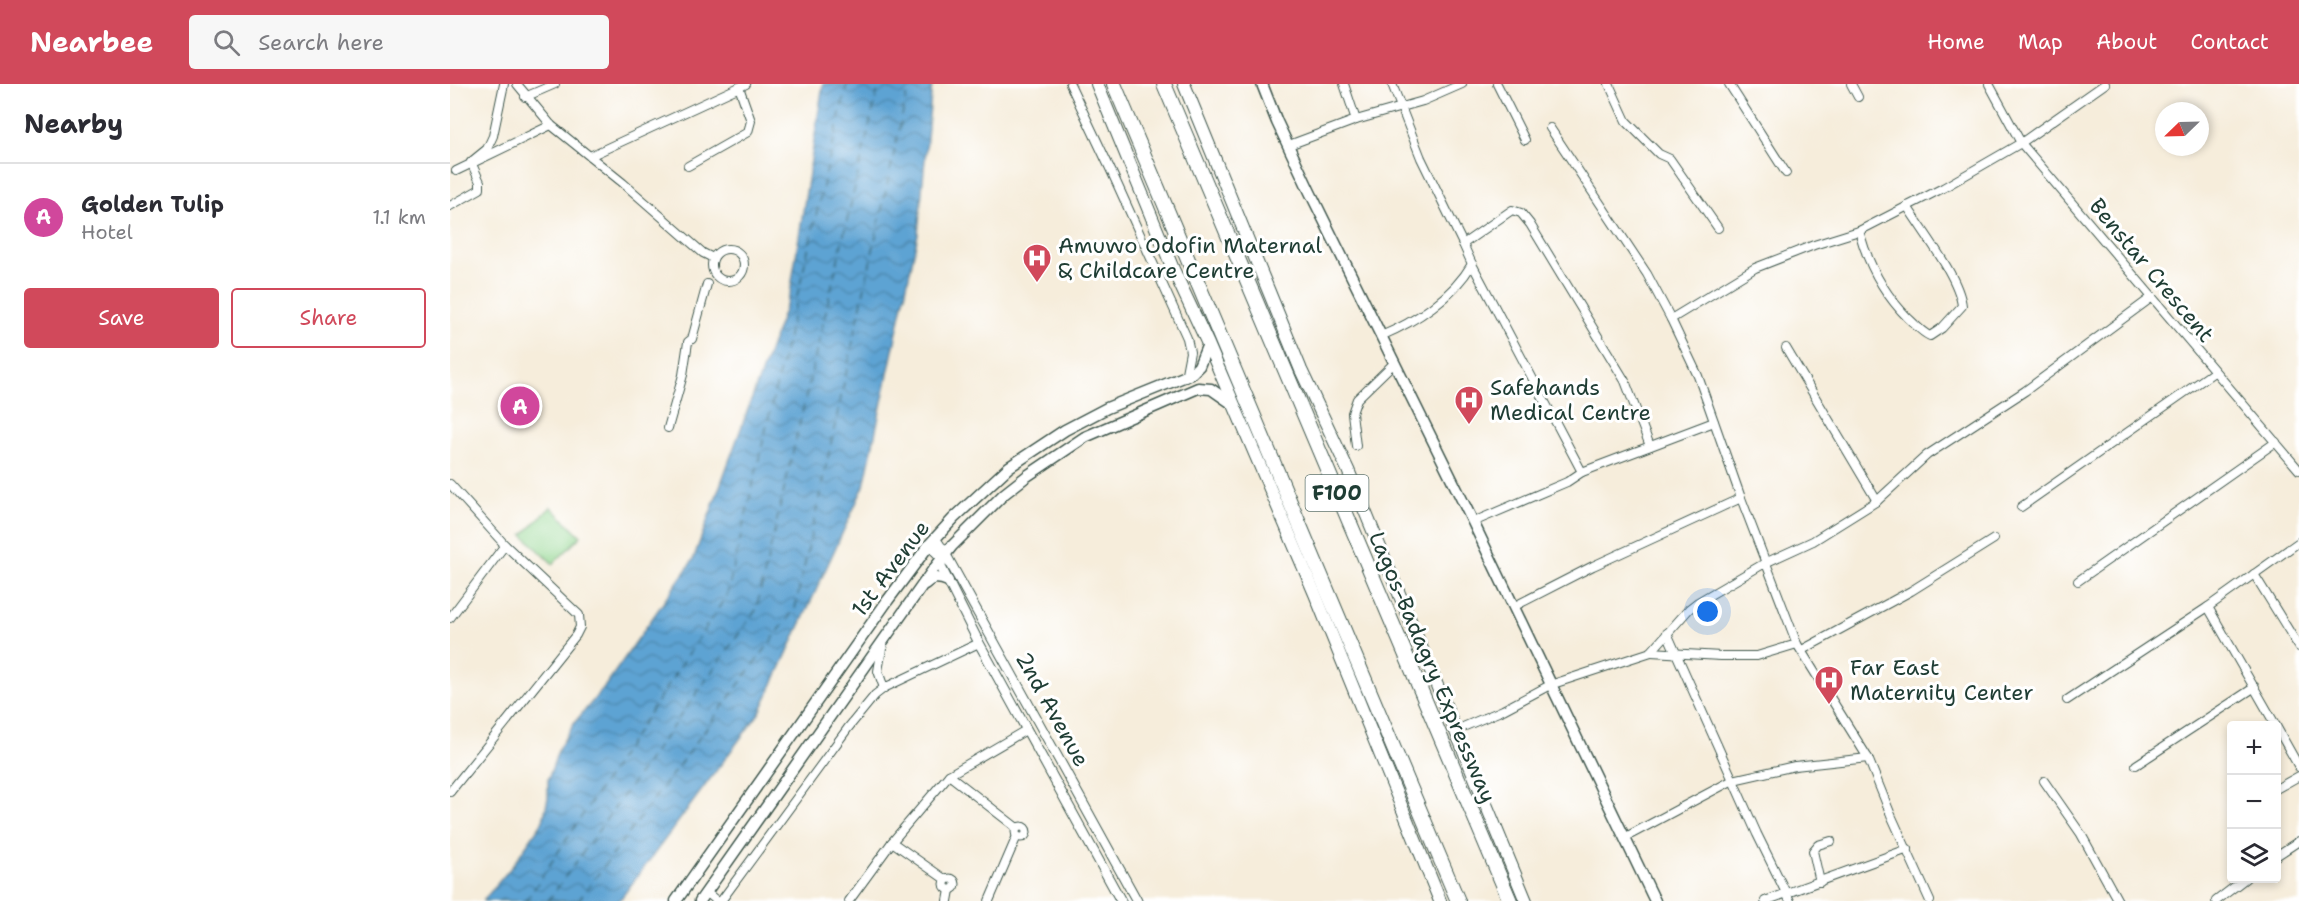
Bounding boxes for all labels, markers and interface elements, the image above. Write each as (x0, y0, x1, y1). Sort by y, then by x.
search box (189, 15, 609, 69)
text: Nearbee (30, 23, 153, 61)
icon: search (210, 26, 243, 59)
text: Search here (258, 28, 384, 57)
text: Home (1927, 28, 1985, 56)
text: Map (2018, 28, 2063, 56)
text: About (2096, 28, 2157, 56)
text: Contact (2190, 28, 2269, 56)
north arrow (2155, 102, 2209, 156)
text: Nearby (24, 106, 123, 141)
text: Golden Tulip (81, 190, 224, 219)
street label: Benstar Crescent (2083, 192, 2220, 348)
text: A (36, 204, 51, 230)
text: 1.1 km (372, 204, 426, 230)
text: Hotel (81, 219, 133, 245)
place label: Amuwo Odofin Maternal & Childcare Centre (1058, 231, 1322, 285)
hospital icon: Amuwo Odofin Maternal & Childcare Centre (1021, 242, 1053, 284)
button: Save (24, 288, 219, 348)
button: Share (231, 288, 426, 348)
place label: Safehands Medical Centre (1490, 373, 1651, 427)
pin: A (500, 384, 540, 428)
hospital icon: Safehands Medical Centre (1453, 384, 1485, 426)
road number: F100 (1306, 475, 1368, 511)
street label: 1st Avenue (845, 514, 936, 622)
street label: Lagos-Badagry Expressway (1362, 527, 1503, 807)
your location (1693, 597, 1722, 626)
street label: 2nd Avenue (1009, 647, 1096, 772)
place label: Far East Maternity Center (1850, 653, 2034, 707)
hospital icon: Far East Maternity Center (1813, 664, 1845, 706)
map controls (2227, 721, 2281, 883)
button: + (2227, 721, 2281, 775)
button: − (2227, 775, 2281, 829)
button: layers (2227, 829, 2281, 883)

